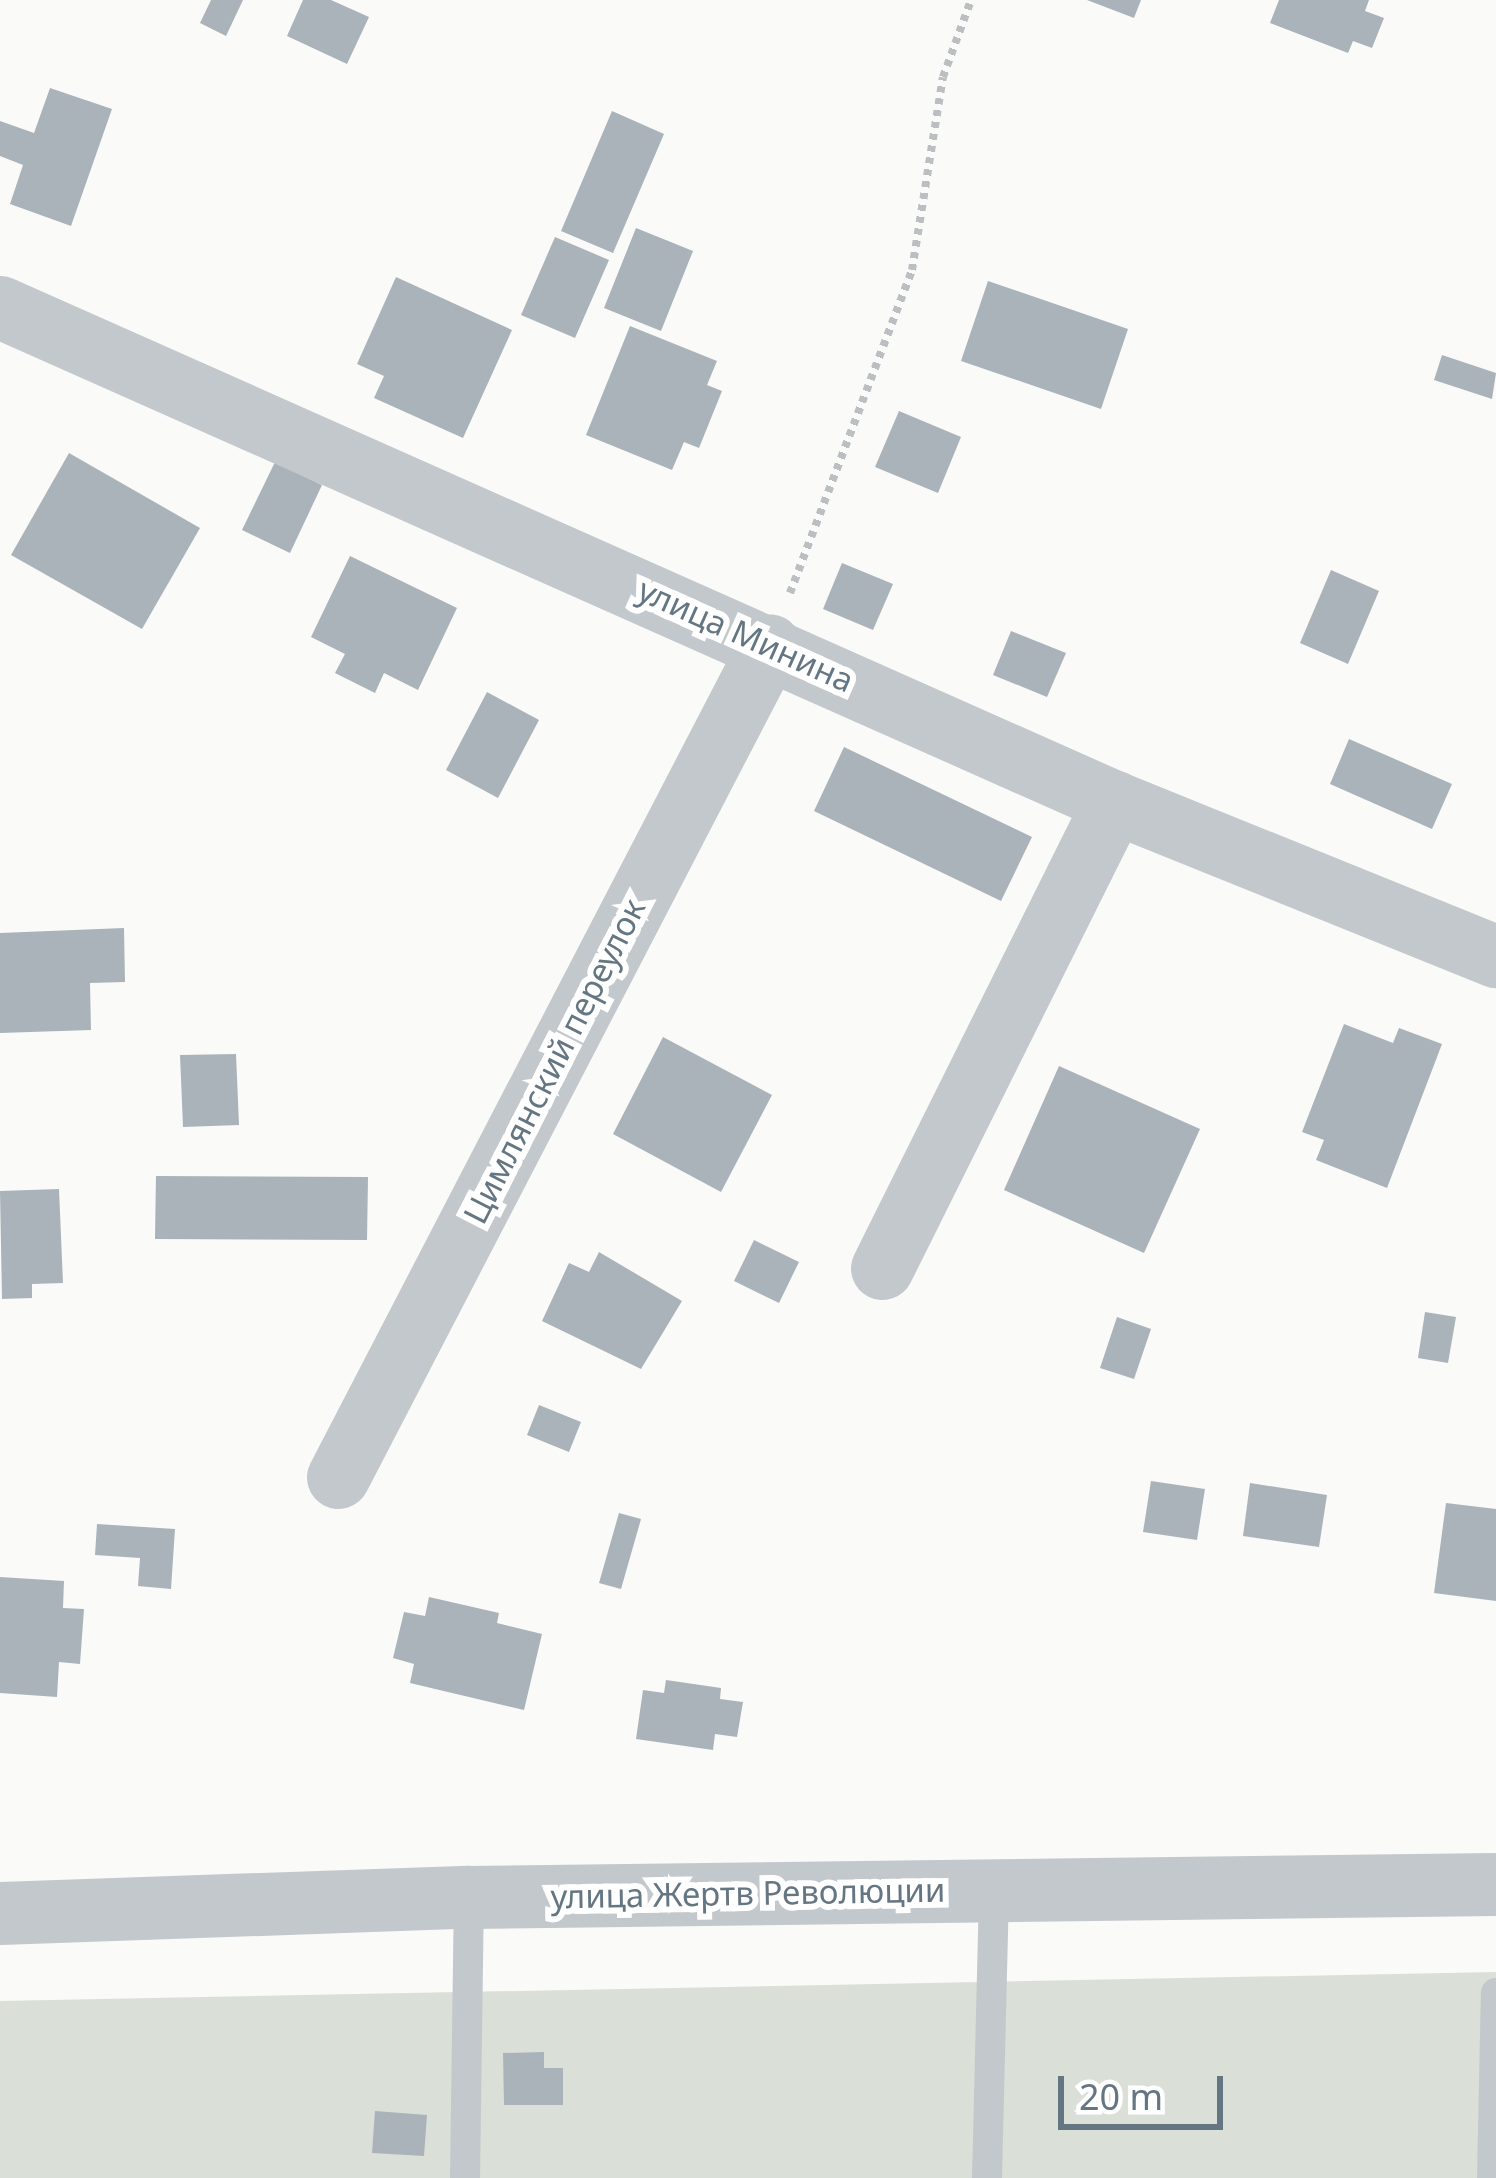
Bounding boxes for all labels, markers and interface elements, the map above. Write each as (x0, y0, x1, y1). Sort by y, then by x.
street label: улица Минина (632, 570, 860, 700)
street label: Цимлянский переулок (455, 892, 653, 1230)
street label: улица Жертв Революции (550, 1870, 946, 1916)
scale bar (1064, 2052, 1229, 2126)
text: 20 m (1079, 2072, 1163, 2121)

